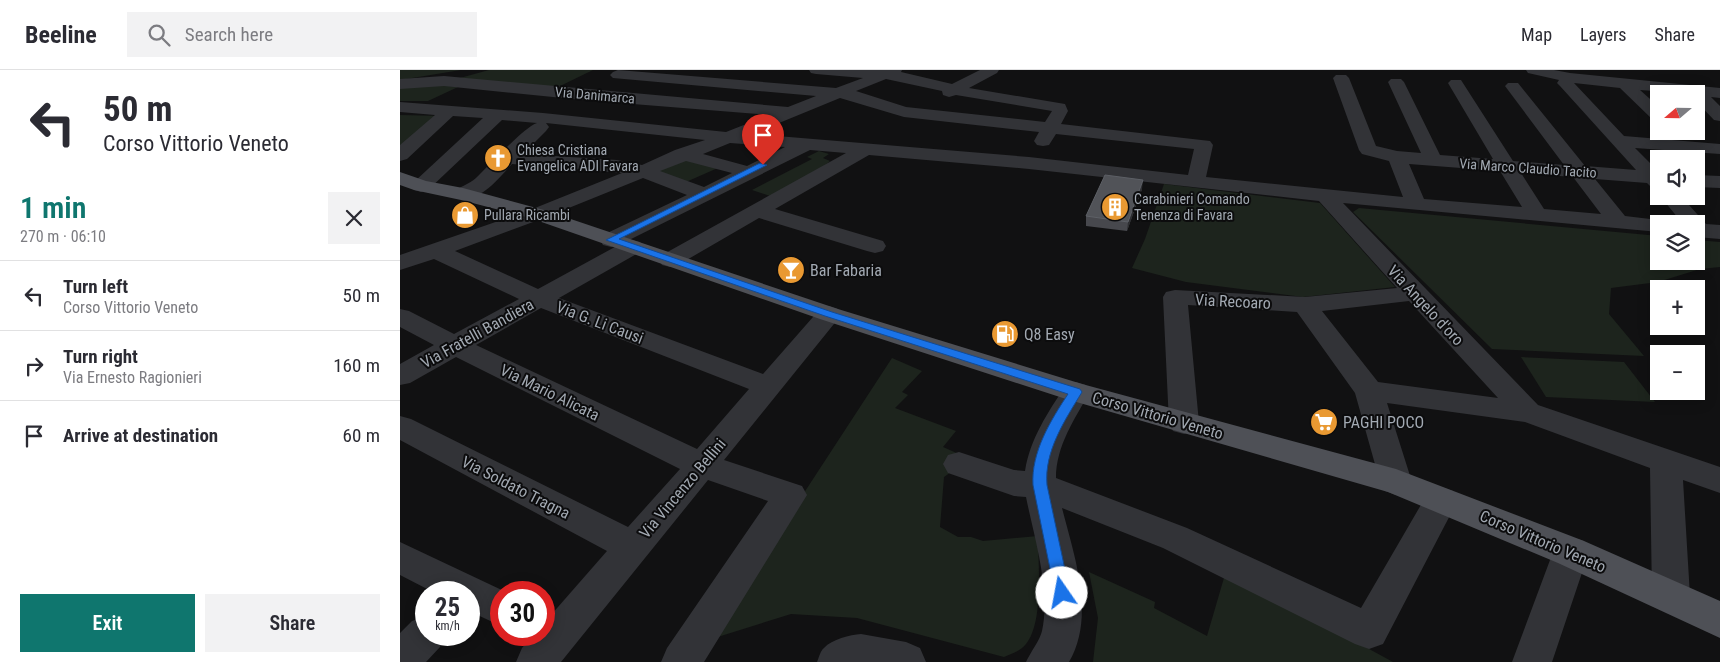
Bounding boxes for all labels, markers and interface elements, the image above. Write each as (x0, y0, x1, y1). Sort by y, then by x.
search box (127, 12, 477, 57)
text: Beeline (25, 21, 97, 49)
icon: search (145, 21, 173, 49)
text: Search here (185, 23, 273, 46)
text: Map (1521, 24, 1552, 45)
text: Layers (1580, 24, 1627, 45)
text: Share (1655, 24, 1695, 45)
street label: Via Danimarca (554, 84, 636, 106)
north arrow (1650, 85, 1705, 140)
map controls (1650, 85, 1705, 400)
text: 50 m (103, 89, 172, 130)
icon: left (20, 90, 85, 155)
pin (742, 114, 784, 165)
icon: arrive (749, 121, 777, 149)
text: Corso Vittorio Veneto (103, 131, 289, 156)
place label: Chiesa Cristiana Evangelica ADI Favara (517, 142, 639, 174)
church icon: Chiesa Cristiana Evangelica ADI Favara (483, 143, 513, 173)
button: sound (1650, 150, 1705, 205)
street label: Via Marco Claudio Tacito (1459, 155, 1597, 181)
text: 1 min (20, 190, 86, 225)
place label: Carabinieri Comando Tenenza di Favara (1134, 191, 1250, 223)
button: close (328, 192, 380, 244)
building icon: Carabinieri Comando Tenenza di Favara (1100, 192, 1130, 222)
shop icon: Pullara Ricambi (450, 200, 480, 230)
place label: Pullara Ricambi (484, 207, 570, 223)
button: layers (1650, 215, 1705, 270)
text: 270 m · 06:10 (20, 227, 106, 246)
bar icon: Bar Fabaria (776, 255, 806, 285)
place label: Bar Fabaria (810, 261, 882, 280)
street label: Via Angelo d'oro (1384, 261, 1468, 349)
text: Turn left (63, 275, 128, 298)
button: + (1650, 280, 1705, 335)
icon: left (20, 282, 48, 310)
text: 50 m (343, 284, 380, 307)
street label: Via Recoaro (1195, 290, 1271, 313)
street label: Via Fratelli Bandiera (417, 295, 537, 372)
street label: Via G. Li Causi (554, 297, 646, 348)
text: Corso Vittorio Veneto (63, 298, 198, 317)
fuel station icon: Q8 Easy (990, 319, 1020, 349)
place label: Q8 Easy (1024, 325, 1075, 344)
text: Turn right (63, 345, 138, 368)
button: − (1650, 345, 1705, 400)
icon: right (20, 352, 48, 380)
text: 160 m (333, 354, 380, 377)
street label: Via Mario Alicata (497, 360, 602, 425)
text: Via Ernesto Ragionieri (63, 368, 202, 387)
street label: Corso Vittorio Veneto (1090, 388, 1225, 443)
supermarket icon: PAGHI POCO (1309, 407, 1339, 437)
place label: PAGHI POCO (1343, 413, 1424, 432)
icon: arrive (20, 422, 48, 450)
text: Arrive at destination (63, 424, 218, 447)
text: 60 m (343, 424, 380, 447)
street label: Via Vincenzo Bellini (635, 435, 730, 542)
street label: Via Soldato Tragna (459, 452, 573, 523)
street label: Corso Vittorio Veneto (1477, 506, 1609, 577)
position arrow (1035, 566, 1087, 618)
speed limit sign: 30 (490, 581, 555, 646)
text: 25 (435, 593, 460, 622)
button: Exit (20, 594, 195, 652)
button: Share (205, 594, 380, 652)
text: km/h (435, 619, 460, 633)

